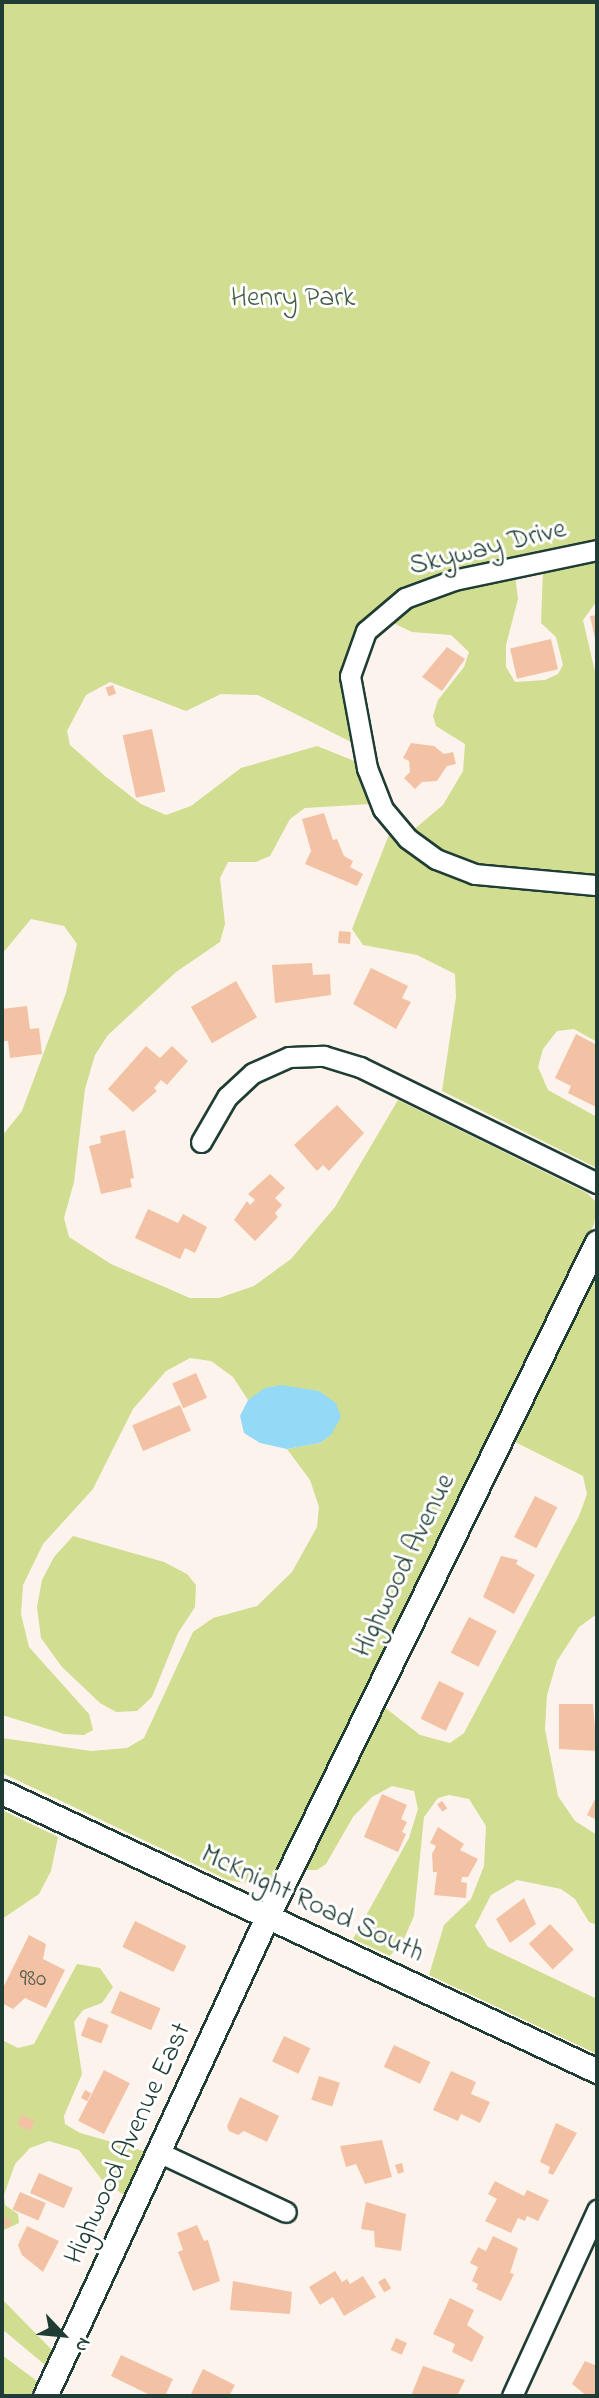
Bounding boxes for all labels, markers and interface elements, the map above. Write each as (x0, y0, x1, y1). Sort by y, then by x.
park label: Henry Park (231, 282, 355, 316)
street label: Skyway Drive (406, 513, 570, 585)
street label: Highwood Avenue (346, 1469, 464, 1663)
street label: McKnight Road South (195, 1839, 429, 1971)
house number: 980 (20, 1966, 46, 1994)
street label: Highwood Avenue East (58, 2018, 200, 2270)
north arrow (28, 2300, 98, 2370)
text: N (67, 2333, 97, 2356)

